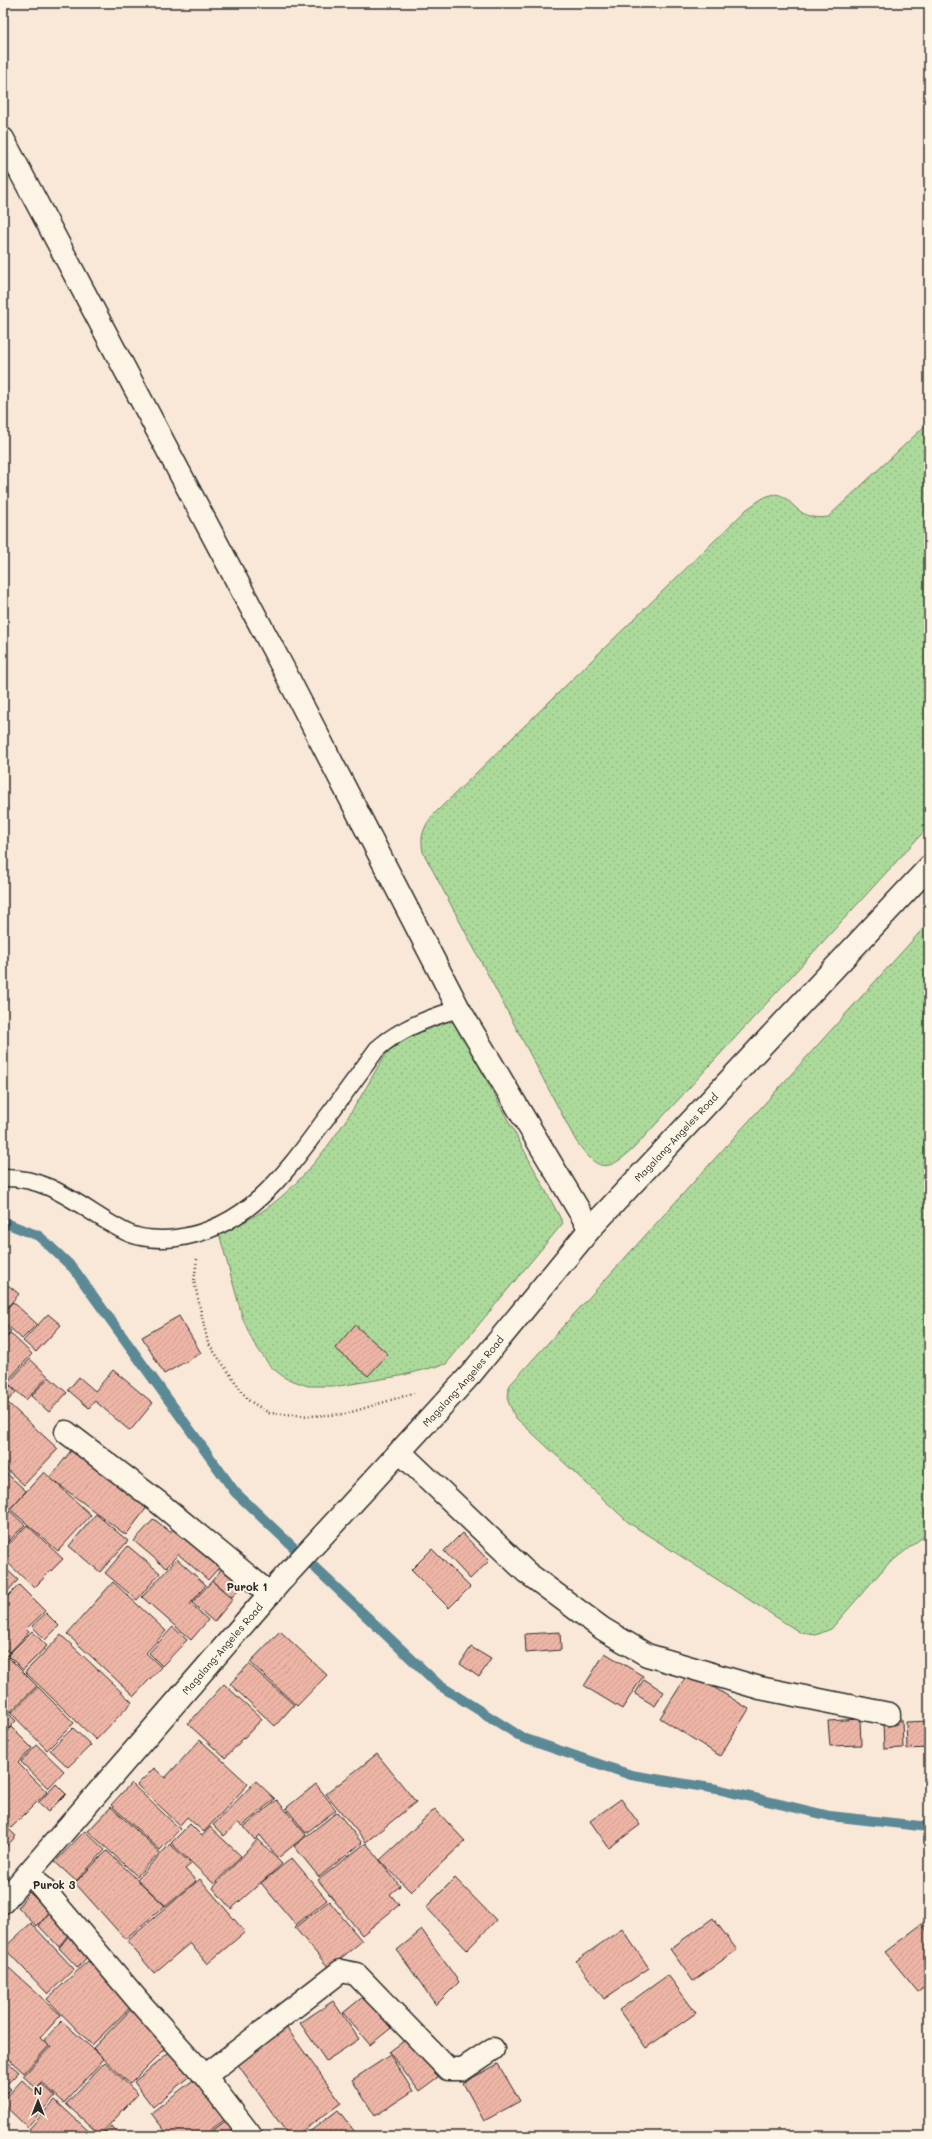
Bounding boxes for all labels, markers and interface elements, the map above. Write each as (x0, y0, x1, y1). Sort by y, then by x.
street label: Magalang-Angeles Road (631, 1090, 721, 1185)
street label: Magalang-Angeles Road (419, 1333, 507, 1430)
district label: Purok 1 (227, 1579, 268, 1594)
street label: Magalang-Angeles Road (179, 1600, 266, 1697)
district label: Purok 3 (33, 1877, 76, 1892)
north arrow (18, 2081, 58, 2121)
text: N (34, 2083, 42, 2098)

